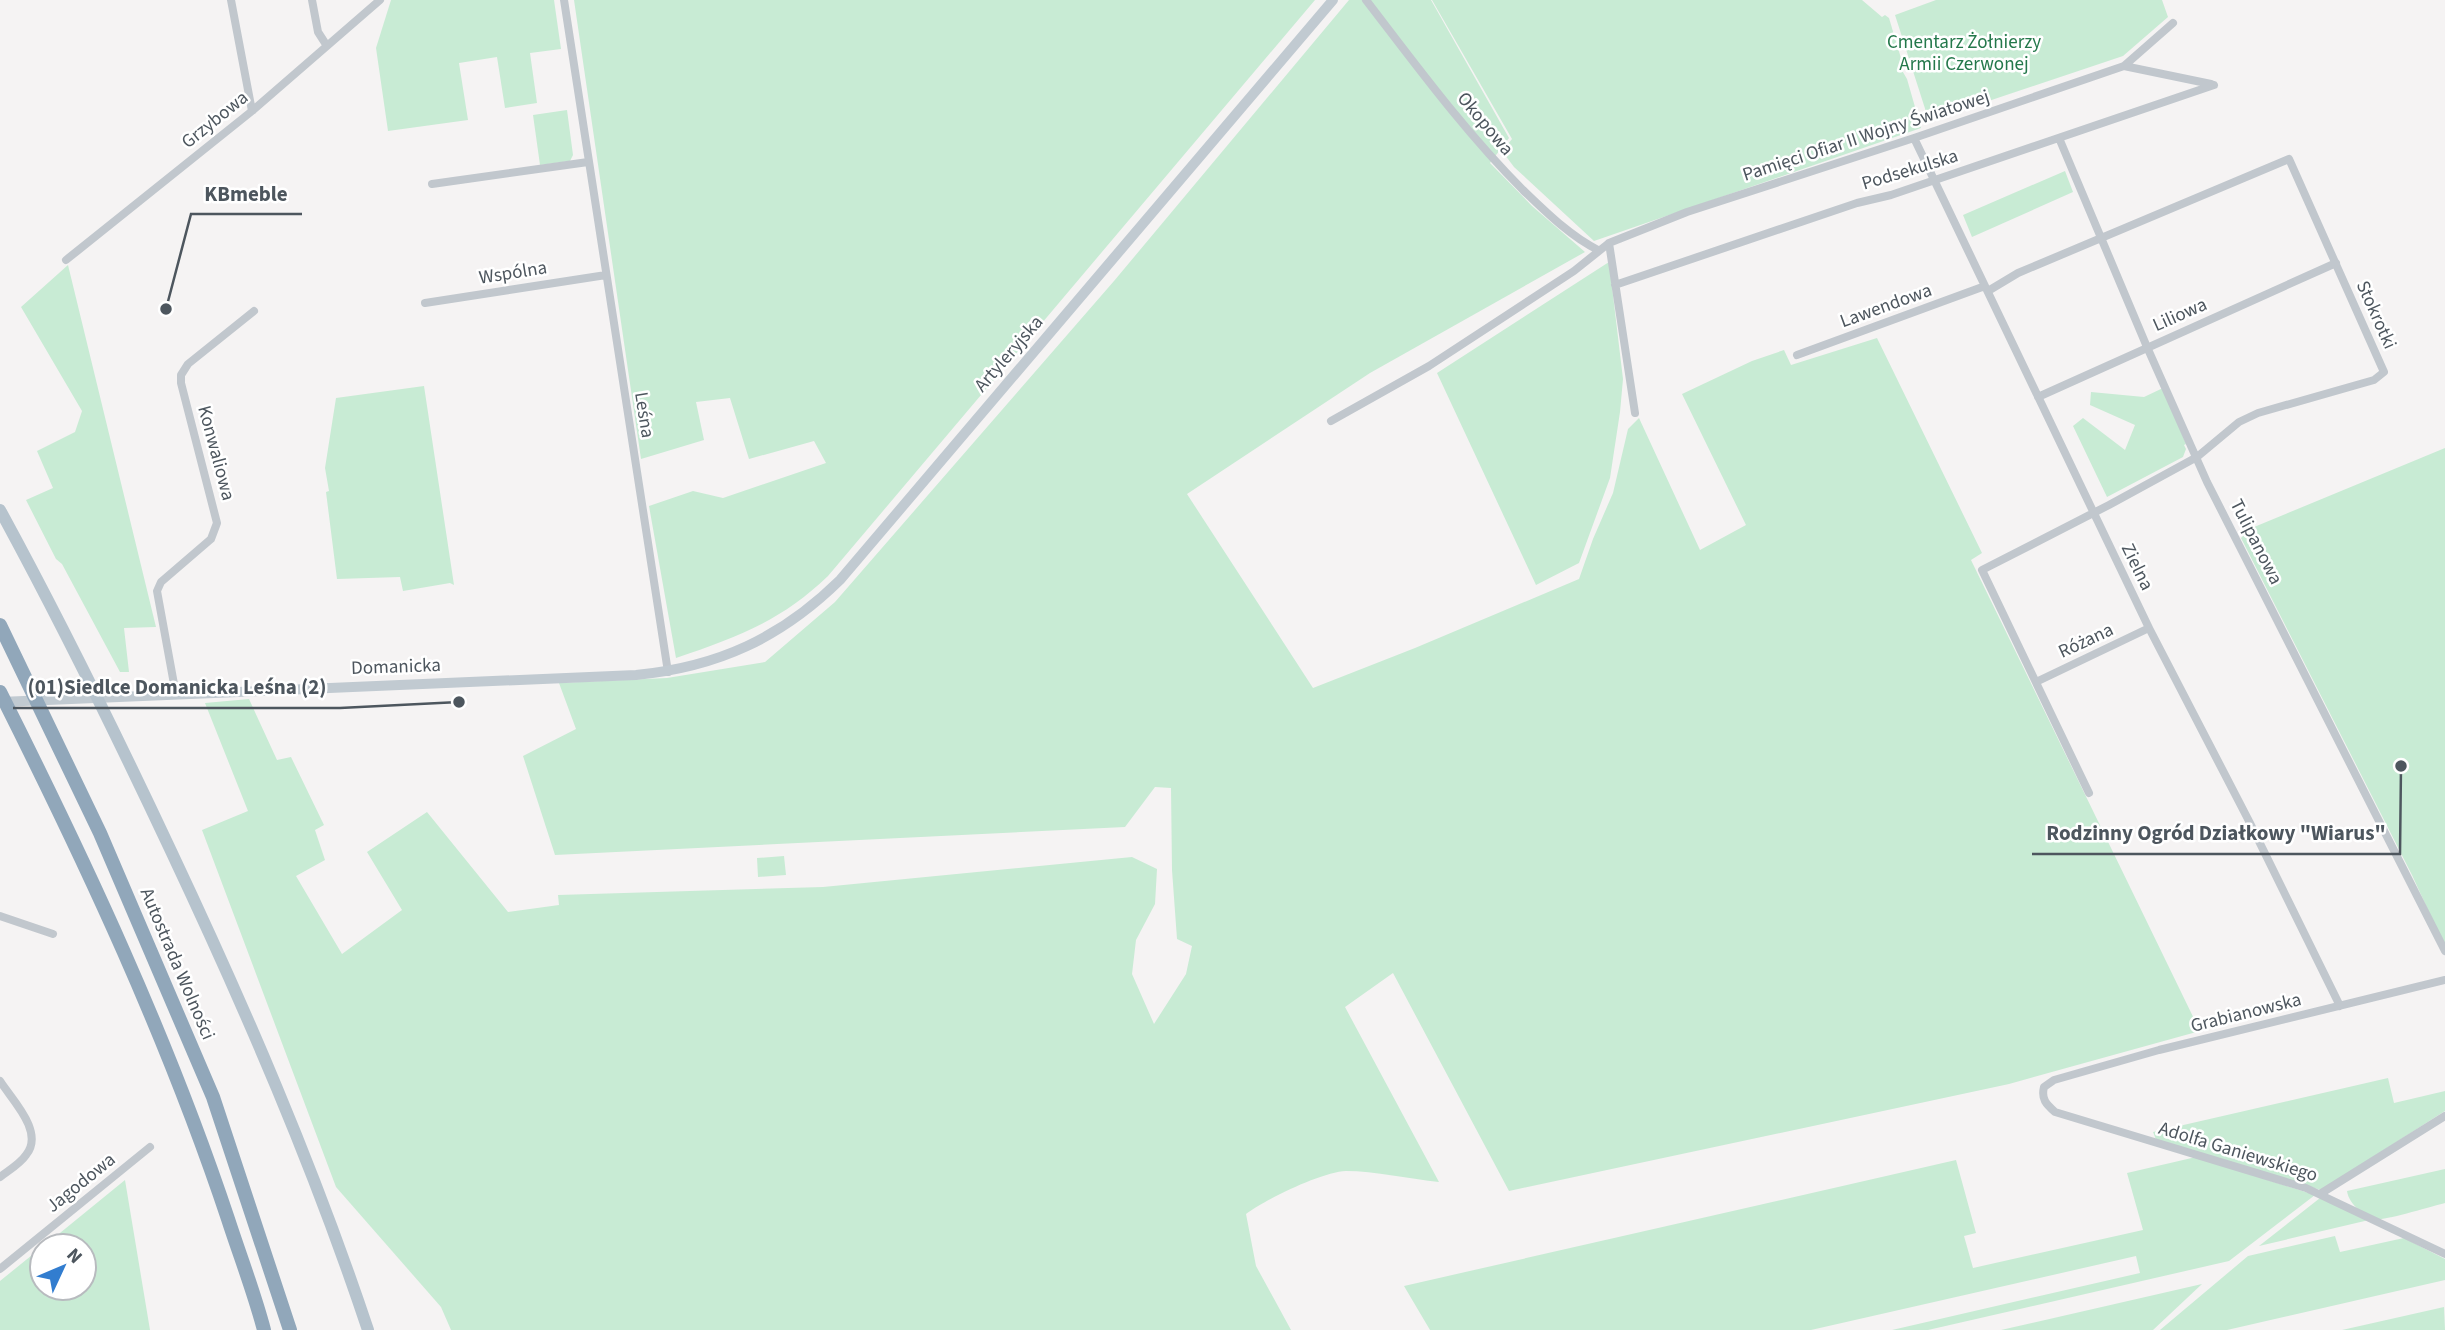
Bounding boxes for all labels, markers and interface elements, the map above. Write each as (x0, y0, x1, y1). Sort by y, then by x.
park label: Cmentarz Żołnierzy Armii Czerwonej (1887, 29, 2041, 78)
street label: Pamięci Ofiar II Wojny Światowej (1739, 83, 1993, 189)
street label: Grzybowa (176, 85, 254, 155)
street label: Okopowa (1450, 86, 1520, 162)
street label: Podsekulska (1858, 143, 1962, 197)
callout: KBmeble (191, 172, 302, 214)
text: KBmeble (204, 179, 288, 209)
street label: Wspólna (477, 254, 549, 292)
street label: Stokrotki (2349, 276, 2403, 354)
street label: Lawendowa (1836, 277, 1936, 335)
street label: Liliowa (2149, 291, 2211, 339)
street label: Artyleryjska (968, 310, 1050, 398)
street label: Leśna (627, 390, 661, 440)
street label: Konwaliowa (190, 402, 242, 504)
street label: Tulipanowa (2223, 495, 2289, 589)
street label: Zielna (2114, 539, 2160, 595)
street label: Różana (2054, 617, 2118, 665)
street label: Domanicka (351, 652, 441, 682)
callout: (01)Siedlce Domanicka Leśna (2) (13, 666, 340, 708)
text: (01)Siedlce Domanicka Leśna (2) (27, 672, 327, 702)
callout: Rodzinny Ogród Działkowy "Wiarus" (2032, 812, 2400, 854)
text: Rodzinny Ogród Działkowy "Wiarus" (2046, 818, 2386, 848)
street label: Autostrada Wolności (133, 884, 221, 1044)
street label: Grabianowska (2188, 986, 2304, 1040)
street label: Adolfa Ganiewskiego (2155, 1115, 2321, 1189)
street label: Jagodowa (41, 1147, 121, 1219)
north arrow (28, 1232, 98, 1302)
text: N (60, 1242, 88, 1270)

